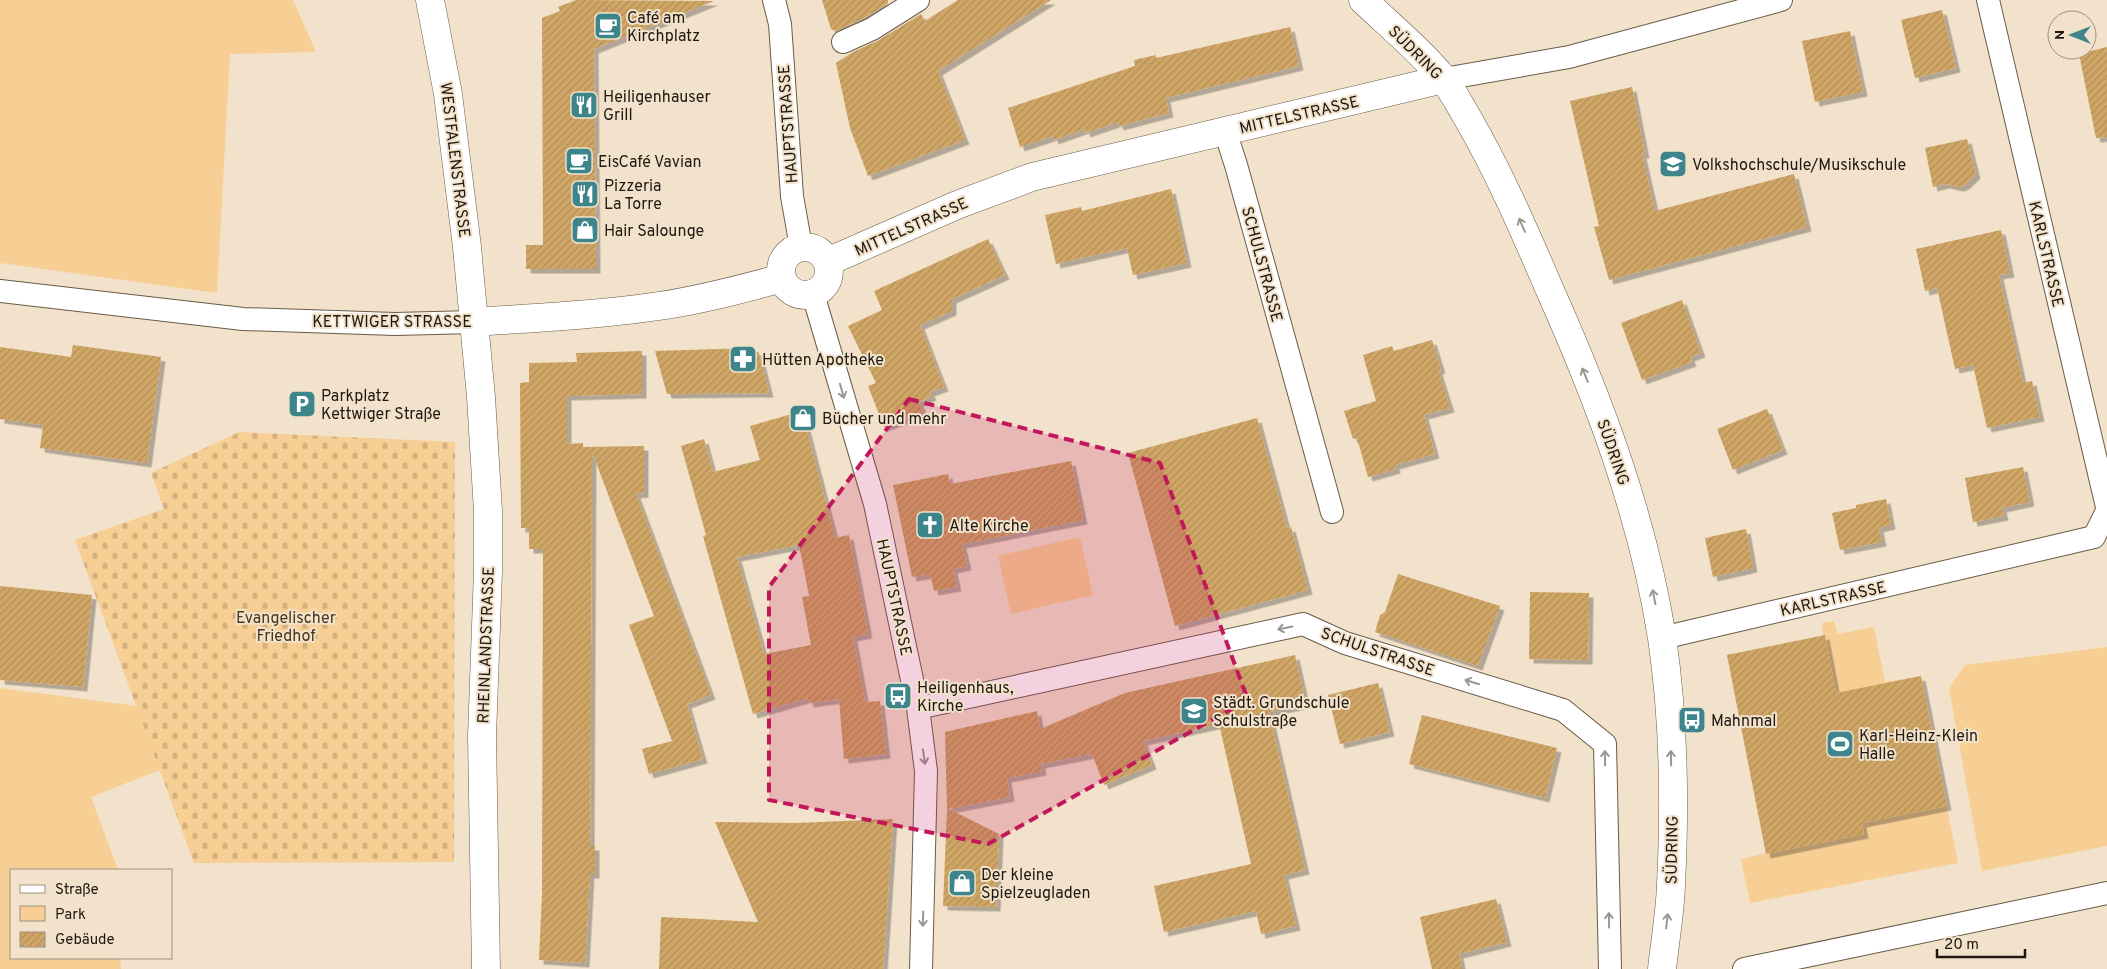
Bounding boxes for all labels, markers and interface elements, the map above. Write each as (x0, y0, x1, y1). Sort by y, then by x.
place label: Café am Kirchplatz (627, 9, 700, 47)
north arrow (2047, 10, 2097, 60)
cafe icon: Café am Kirchplatz (593, 11, 623, 41)
street label: SÜDRING (1383, 21, 1447, 85)
text: N (2052, 30, 2069, 40)
street label: HAUPTSTRASSE (775, 64, 803, 184)
street label: WESTFALENSTRASSE (435, 81, 473, 239)
place label: Heiligenhauser Grill (603, 88, 711, 126)
restaurant icon: Heiligenhauser Grill (569, 90, 599, 120)
street label: MITTELSTRASSE (1238, 92, 1361, 139)
cafe icon: EisCafé Vavian (564, 146, 594, 176)
school or university icon: Volkshochschule/Musikschule (1658, 149, 1688, 179)
place label: EisCafé Vavian (598, 153, 702, 173)
place label: Volkshochschule/Musikschule (1692, 156, 1906, 176)
place label: Pizzeria La Torre (604, 177, 662, 215)
restaurant icon: Pizzeria La Torre (570, 179, 600, 209)
street label: MITTELSTRASSE (852, 194, 972, 262)
street label: KARLSTRASSE (2023, 199, 2067, 310)
street label: SCHULSTRASSE (1236, 205, 1286, 325)
shop icon: Hair Salounge (570, 215, 600, 245)
one-way arrow (1516, 218, 1526, 233)
place label: Hair Salounge (604, 222, 704, 242)
street label: KETTWIGER STRASSE (312, 313, 472, 333)
pharmacy icon: Hütten Apotheke (728, 344, 758, 374)
place label: Hütten Apotheke (762, 351, 884, 371)
one-way arrow (1580, 368, 1590, 383)
one-way arrow (838, 382, 848, 398)
place label: Parkplatz Kettwiger Straße (321, 387, 441, 425)
parking icon: Parkplatz Kettwiger Straße (287, 389, 317, 419)
shop icon: Bücher und mehr (788, 403, 818, 433)
place label: Bücher und mehr (822, 410, 946, 430)
street label: SÜDRING (1591, 416, 1635, 488)
church icon: Alte Kirche (915, 510, 945, 540)
place label: Alte Kirche (949, 517, 1029, 537)
street label: HAUPTSTRASSE (871, 537, 915, 658)
street label: RHEINLANDSTRASSE (474, 566, 500, 724)
street label: KARLSTRASSE (1778, 578, 1889, 622)
one-way arrow (1648, 589, 1658, 605)
park label: Evangelischer Friedhof (236, 609, 336, 647)
one-way arrow (1277, 624, 1293, 633)
street label: SCHULSTRASSE (1318, 624, 1437, 682)
one-way arrow (1465, 677, 1481, 687)
place label: Heiligenhaus, Kirche (917, 679, 1013, 717)
bus stop icon: Heiligenhaus, Kirche (883, 681, 913, 711)
place label: Städt. Grundschule Schulstraße (1213, 694, 1349, 732)
school or university icon: Städt. Grundschule Schulstraße (1179, 696, 1209, 726)
bus stop icon: Mahnmal (1677, 705, 1707, 735)
place label: Mahnmal (1711, 712, 1776, 732)
place label: Karl-Heinz-Klein Halle (1859, 727, 1978, 765)
sports icon: Karl-Heinz-Klein Halle (1825, 729, 1855, 759)
one-way arrow (919, 748, 929, 764)
one-way arrow (1600, 750, 1610, 766)
one-way arrow (1666, 751, 1676, 767)
street label: SÜDRING (1660, 815, 1684, 885)
place label: Der kleine Spielzeugladen (981, 866, 1091, 904)
shop icon: Der kleine Spielzeugladen (947, 868, 977, 898)
legend (10, 869, 172, 959)
text: Straße (55, 881, 99, 900)
text: Park (55, 906, 86, 925)
one-way arrow (918, 911, 927, 927)
one-way arrow (1604, 913, 1614, 929)
one-way arrow (1662, 913, 1672, 929)
scale bar (1937, 926, 2024, 958)
text: Gebäude (55, 931, 115, 950)
text: 20 m (1944, 936, 1979, 955)

